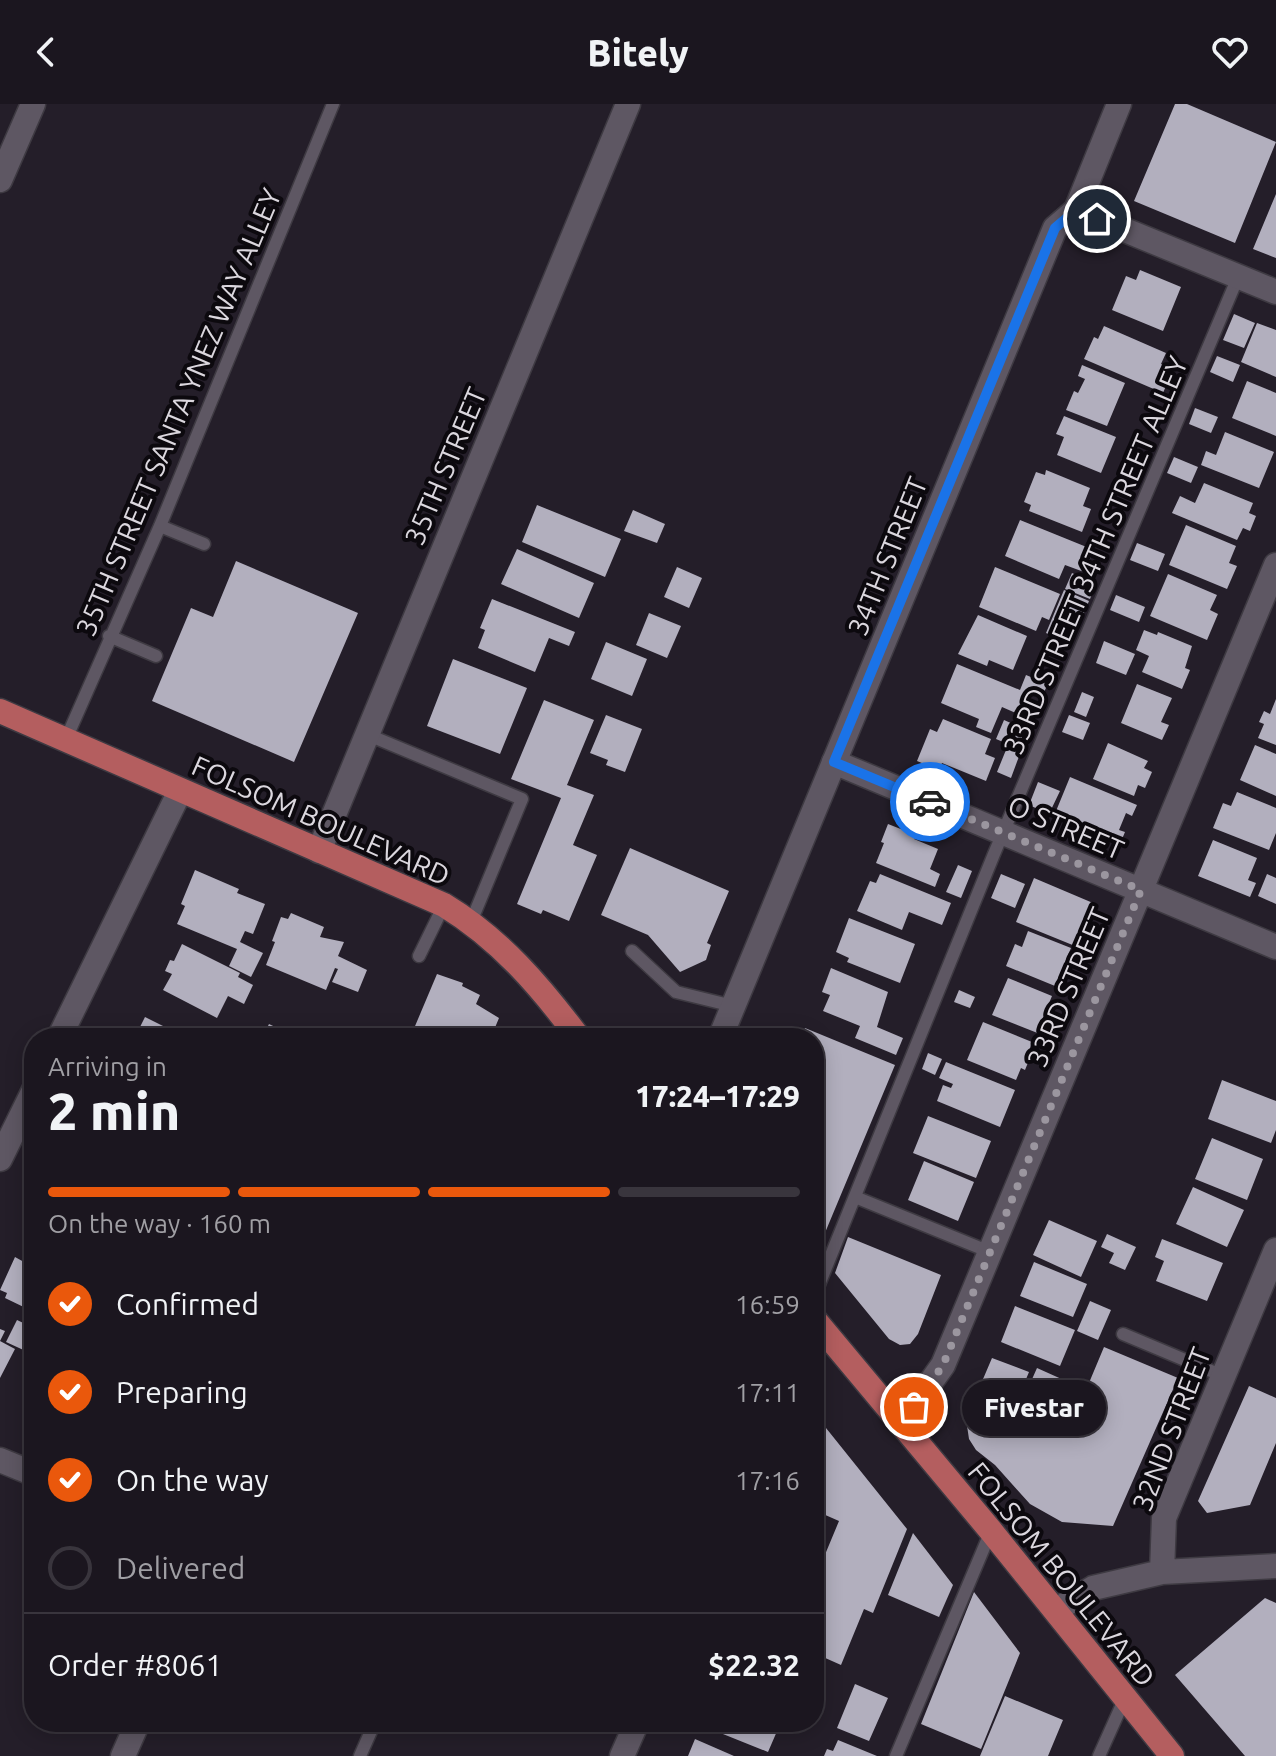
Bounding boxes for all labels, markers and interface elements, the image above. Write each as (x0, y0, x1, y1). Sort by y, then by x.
icon: back (24, 30, 68, 74)
icon: heart (1208, 30, 1252, 74)
text: Bitely (587, 32, 689, 73)
street label: 35TH STREET SANTA YNEZ WAY ALLEY (69, 184, 287, 640)
pin (1063, 185, 1131, 253)
icon: home (1075, 197, 1119, 241)
street label: 33RD STREET 34TH STREET ALLEY (997, 351, 1193, 759)
street label: 35TH STREET (398, 382, 492, 549)
street label: 34TH STREET (841, 472, 933, 640)
street label: FOLSOM BOULEVARD (187, 749, 455, 891)
courier (890, 762, 970, 842)
icon: car (908, 780, 952, 824)
street label: O STREET (1003, 789, 1129, 865)
street label: 33RD STREET (1021, 902, 1116, 1071)
text: Arriving in (48, 1052, 167, 1081)
text: 17:24–17:29 (635, 1079, 800, 1113)
text: 2 min (48, 1082, 180, 1140)
text: On the way · 160 m (48, 1209, 271, 1238)
icon: check (48, 1282, 92, 1326)
text: Confirmed (116, 1287, 259, 1321)
text: 16:59 (735, 1290, 800, 1319)
street label: 32ND STREET (1126, 1343, 1217, 1515)
icon: check (48, 1370, 92, 1414)
pin (880, 1373, 948, 1441)
text: Preparing (116, 1375, 248, 1409)
text: 17:11 (735, 1378, 800, 1407)
callout: Fivestar (962, 1379, 1106, 1435)
icon: bag (892, 1385, 936, 1429)
text: Fivestar (984, 1393, 1084, 1422)
street label: FOLSOM BOULEVARD (962, 1456, 1162, 1692)
icon: check (48, 1458, 92, 1502)
text: On the way (116, 1463, 269, 1497)
text: 17:16 (735, 1466, 800, 1495)
text: Delivered (116, 1551, 245, 1585)
text: Order #8061 (48, 1648, 222, 1682)
text: $22.32 (708, 1648, 800, 1682)

